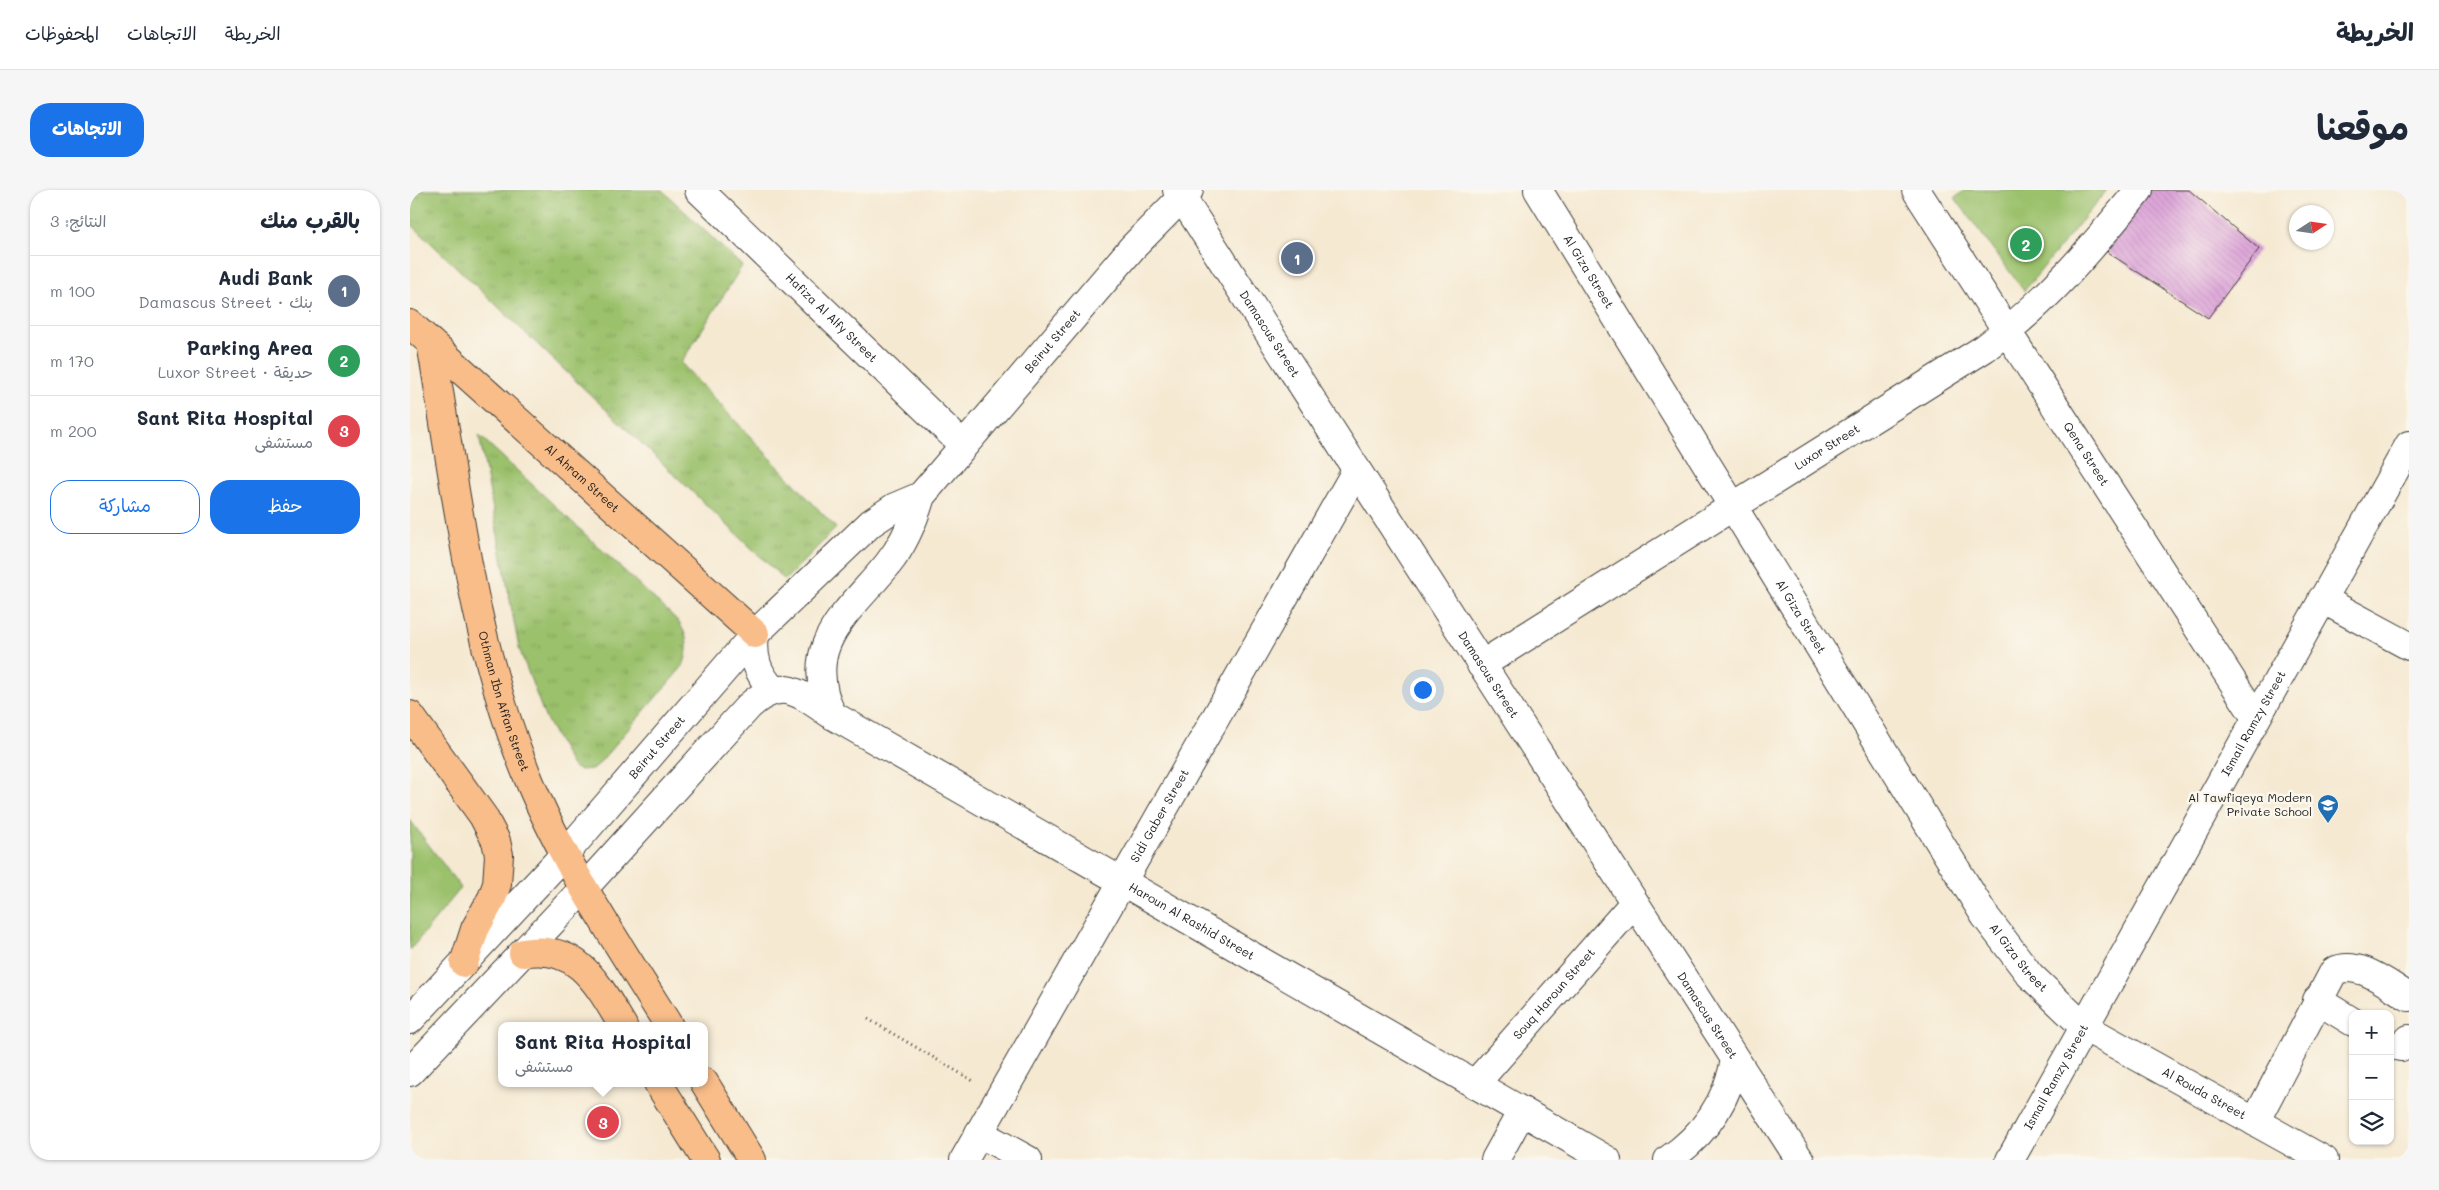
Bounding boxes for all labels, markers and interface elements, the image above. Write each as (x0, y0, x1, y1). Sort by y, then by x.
text: الخريطة (2336, 16, 2414, 47)
text: المحفوظات (25, 21, 99, 45)
text: الاتجاهات (127, 21, 197, 45)
text: الخريطة (225, 21, 281, 45)
button: الاتجاهات (30, 103, 144, 157)
text: موقعنا (2316, 103, 2409, 149)
north arrow (2289, 205, 2334, 250)
text: بالقرب منك (260, 206, 360, 233)
text: النتائج: 3 (50, 210, 106, 231)
pin: 2 (2010, 225, 2042, 263)
street label: Al Giza Street (1560, 231, 1618, 311)
pin: 1 (1281, 239, 1313, 277)
text: Audi Bank (218, 265, 313, 290)
street label: Hafiza Al Alfy Street (783, 269, 881, 365)
text: 100 m (50, 280, 95, 301)
text: 1 (340, 280, 348, 301)
street label: Damascus Street (1236, 287, 1304, 380)
text: بنك · Damascus Street (139, 291, 313, 312)
street label: Beirut Street (1020, 305, 1084, 376)
text: Parking Area (187, 335, 313, 360)
text: 170 m (50, 350, 94, 371)
text: 2 (340, 350, 348, 371)
text: حديقة · Luxor Street (158, 361, 313, 382)
text: Sant Rita Hospital (137, 405, 313, 430)
street label: Qena Street (2060, 418, 2113, 488)
text: 200 m (50, 420, 97, 441)
text: 3 (339, 420, 349, 441)
street label: Luxor Street (1791, 420, 1862, 473)
text: مستشفى (254, 431, 313, 452)
street label: Al Ahram Street (542, 440, 623, 515)
button: مشاركة (50, 480, 200, 534)
button: حفظ (210, 480, 360, 534)
street label: Al Giza Street (1773, 576, 1830, 656)
street label: Damascus Street (1455, 628, 1523, 721)
street label: Othman Ibn Affan Street (475, 629, 534, 774)
street label: Ismail Ramzy Street (2217, 667, 2289, 779)
your location (1410, 677, 1436, 703)
street label: Beirut Street (625, 712, 688, 782)
street label: Sidi Gaber Street (1126, 766, 1192, 865)
place label: Al Tawfiqeya Modern Private School (2188, 789, 2312, 819)
school or university icon: Al Tawfiqeya Modern Private School (2316, 793, 2340, 824)
street label: Haroun Al Rashid Street (1126, 878, 1258, 963)
street label: Al Giza Street (1986, 920, 2052, 995)
street label: Souq Haroun Street (1509, 944, 1598, 1042)
street label: Damascus Street (1674, 968, 1742, 1061)
map controls (2349, 1010, 2394, 1145)
button: + (2349, 1010, 2394, 1055)
street label: Ismail Ramzy Street (2020, 1021, 2091, 1132)
popup (498, 1022, 708, 1087)
text: Sant Rita Hospital (515, 1029, 691, 1054)
text: مستشفى (515, 1055, 573, 1076)
button: − (2349, 1055, 2394, 1100)
street label: Al Rouda Street (2160, 1063, 2249, 1122)
button: layers (2349, 1100, 2394, 1145)
pin: 3 (587, 1103, 619, 1141)

